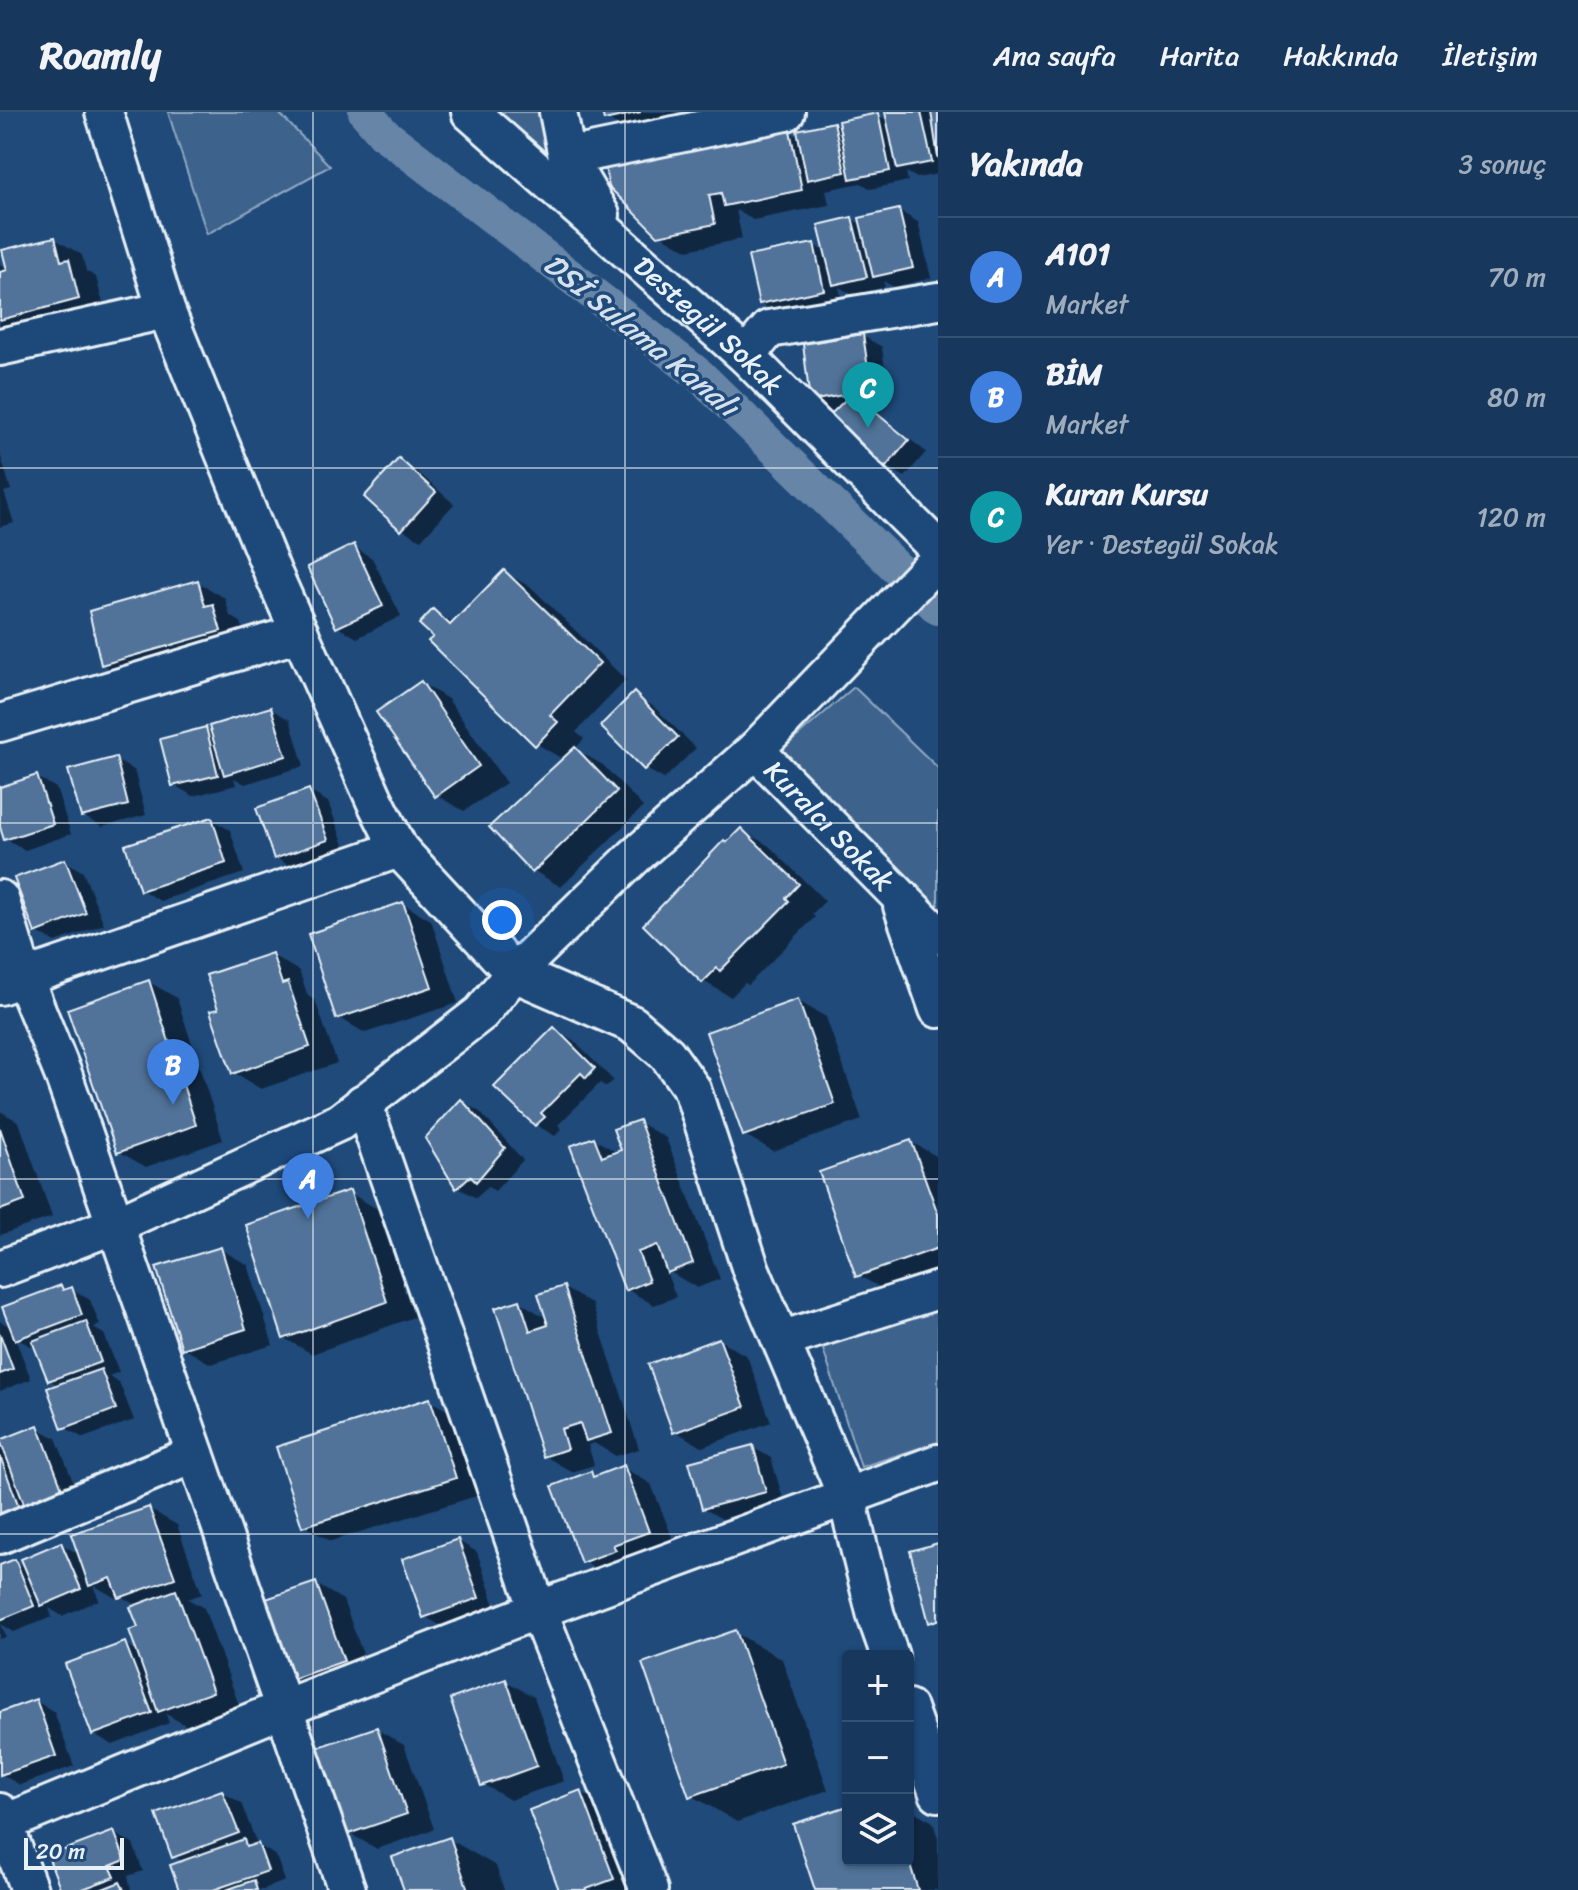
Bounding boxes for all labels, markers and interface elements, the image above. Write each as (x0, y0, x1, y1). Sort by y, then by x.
text: Roamly (40, 22, 161, 89)
text: Ana sayfa (993, 31, 1116, 80)
text: Harita (1160, 31, 1239, 80)
text: Hakkında (1283, 31, 1398, 80)
text: İletişim (1442, 31, 1538, 80)
text: Yakında (970, 134, 1083, 194)
text: 3 sonuç (1459, 141, 1546, 187)
text: A101 (1046, 227, 1110, 281)
water label: DSİ Sulama Kanalı (531, 239, 753, 433)
street label: Destegül Sokak (622, 243, 796, 406)
text: A (987, 254, 1005, 300)
text: 70 m (1488, 254, 1546, 300)
text: Market (1046, 281, 1129, 327)
text: BİM (1046, 347, 1102, 401)
pin: C (842, 362, 894, 428)
text: B (988, 374, 1004, 420)
text: 80 m (1487, 374, 1546, 420)
text: Market (1046, 401, 1129, 447)
text: Kuran Kursu (1046, 467, 1208, 521)
text: C (988, 494, 1004, 540)
text: 120 m (1477, 494, 1546, 540)
text: Yer · Destegül Sokak (1046, 521, 1279, 567)
street label: Kuralcı Sokak (752, 748, 907, 903)
your location (482, 900, 522, 940)
pin: B (147, 1039, 199, 1105)
pin: A (282, 1153, 334, 1219)
map controls (842, 1650, 914, 1866)
button: + (842, 1650, 914, 1722)
button: − (842, 1722, 914, 1794)
button: layers (842, 1794, 914, 1866)
text: 20 m (36, 1832, 85, 1871)
scale bar (24, 1834, 124, 1870)

